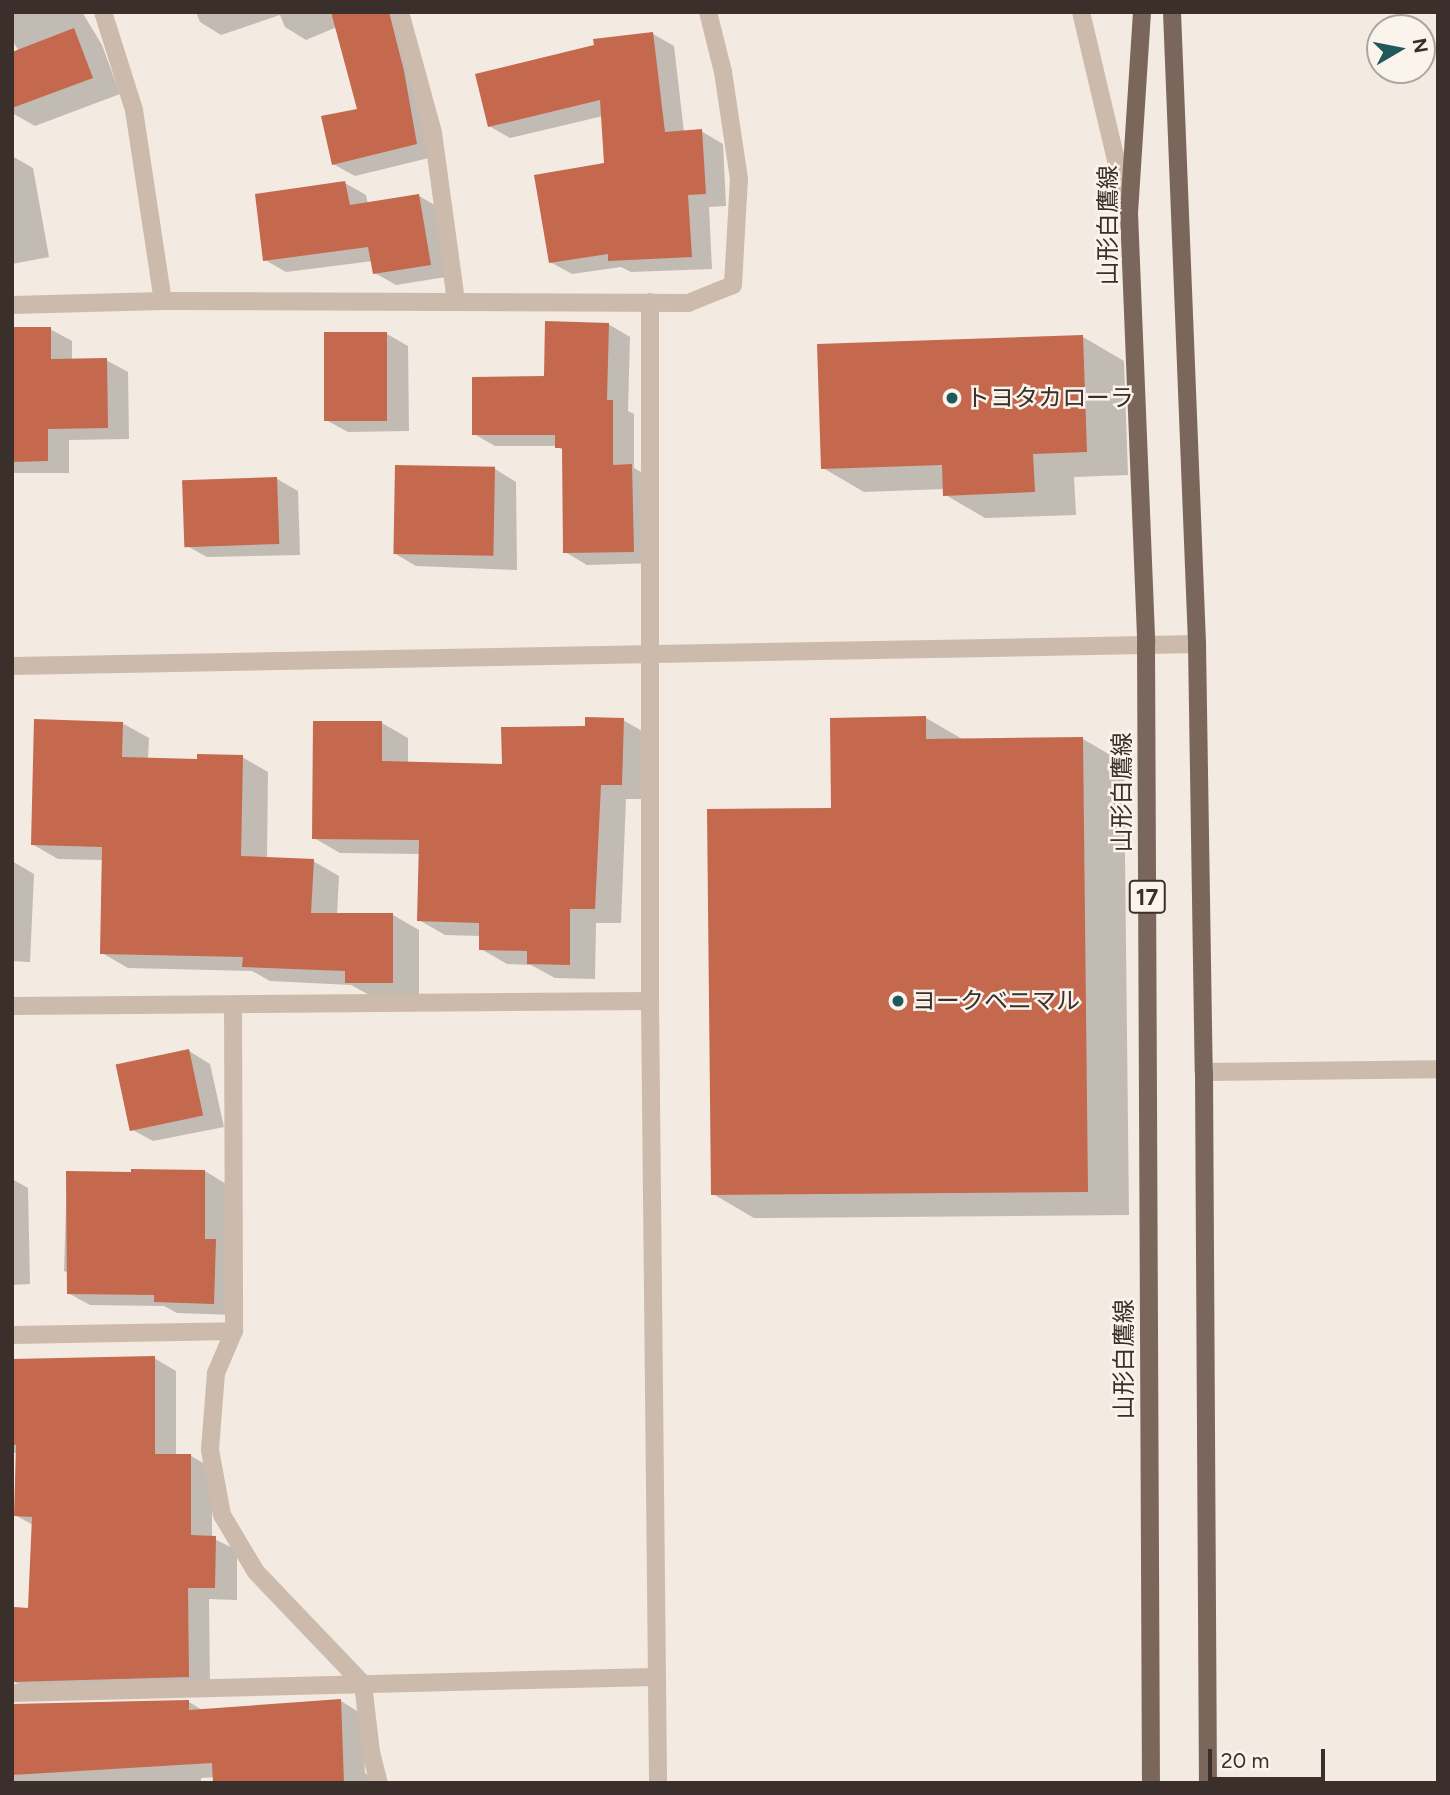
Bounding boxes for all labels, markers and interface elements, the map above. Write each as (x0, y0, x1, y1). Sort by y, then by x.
north arrow (1366, 14, 1436, 84)
text: N (1408, 36, 1433, 55)
street label: 山形白鷹線 (1094, 165, 1122, 285)
place label: トヨタカローラ (966, 384, 1134, 412)
marker: トヨタカローラ (944, 390, 960, 406)
street label: 山形白鷹線 (1108, 732, 1136, 852)
road number: 17 (1128, 877, 1166, 916)
place label: ヨークベニマル (912, 987, 1080, 1015)
marker: ヨークベニマル (890, 993, 906, 1009)
street label: 山形白鷹線 (1110, 1299, 1138, 1419)
scale bar (1212, 1736, 1329, 1780)
text: 20 m (1221, 1748, 1269, 1773)

